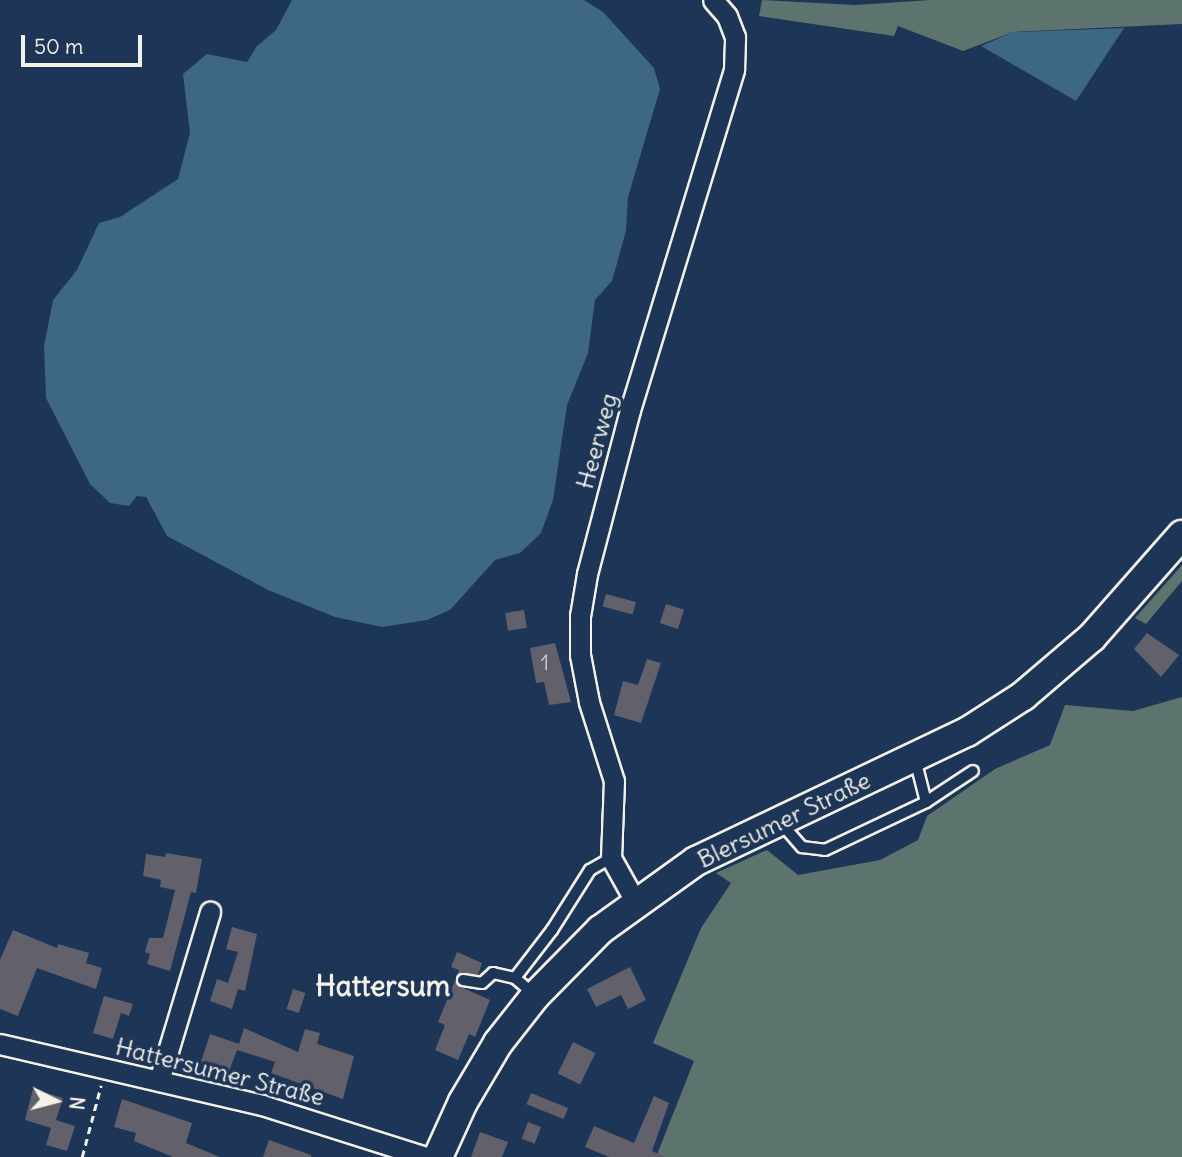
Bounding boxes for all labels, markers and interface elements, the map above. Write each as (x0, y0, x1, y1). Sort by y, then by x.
scale bar (24, 21, 145, 65)
text: 50 m (34, 33, 83, 60)
street label: Heerweg (570, 390, 624, 492)
house number: 1 (541, 650, 549, 676)
street label: Blersumer Straße (693, 766, 875, 874)
district label: Hattersum (316, 969, 450, 1003)
street label: Hattersumer Straße (113, 1032, 327, 1112)
north arrow (21, 1066, 91, 1136)
text: N (64, 1095, 90, 1111)

